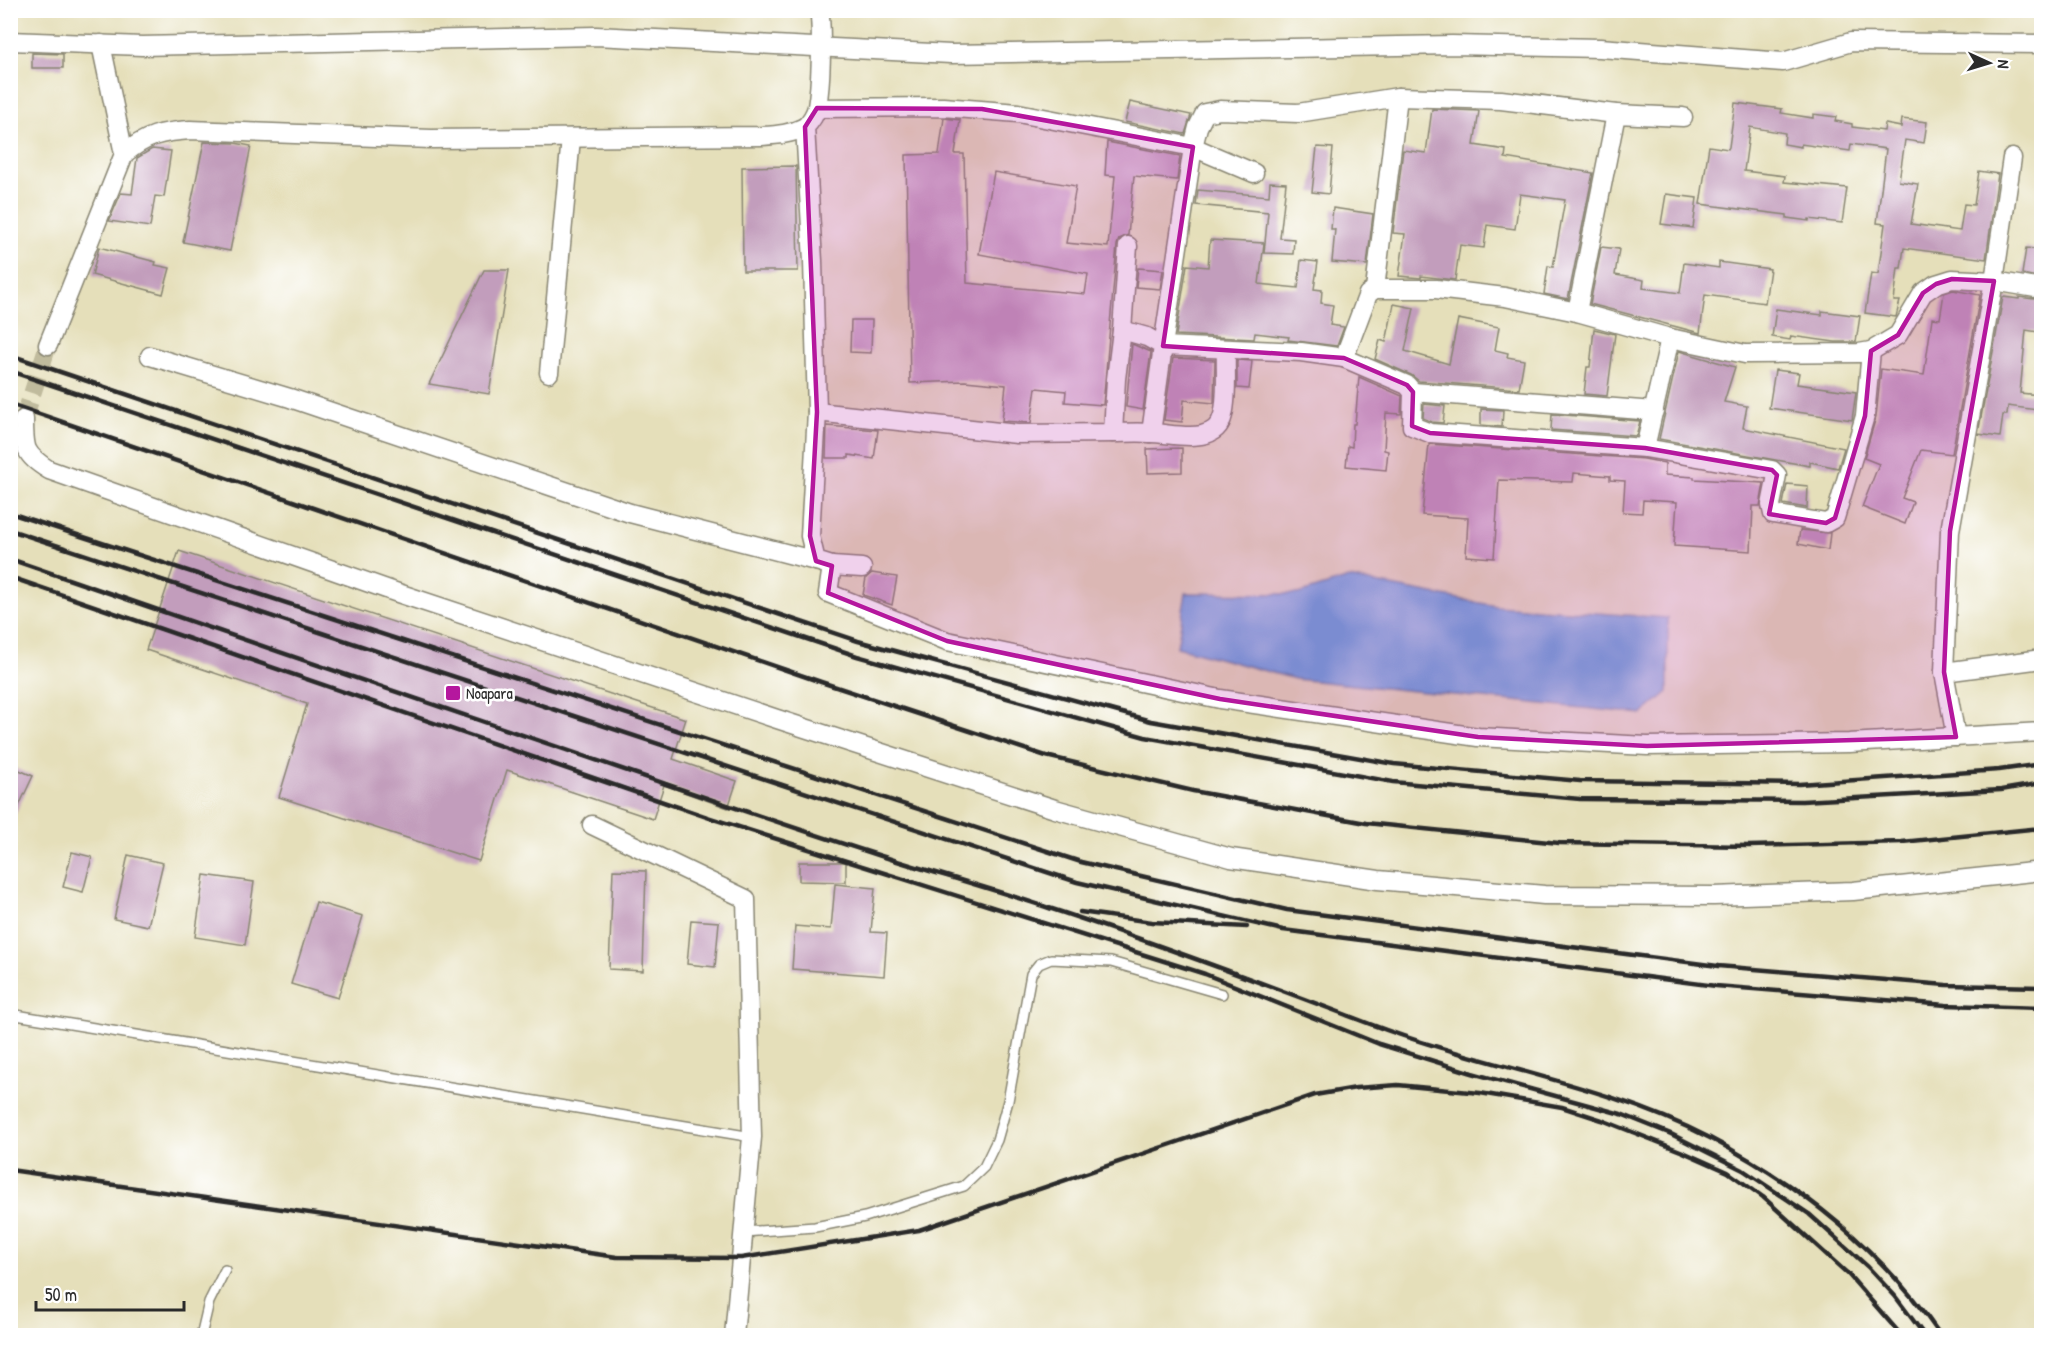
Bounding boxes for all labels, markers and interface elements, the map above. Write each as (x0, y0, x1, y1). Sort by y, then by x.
north arrow (1959, 33, 2019, 93)
text: N (1993, 59, 2015, 70)
place label: Noapara (466, 682, 513, 704)
marker: Noapara (444, 684, 462, 702)
scale bar (36, 1274, 184, 1312)
text: 50 m (45, 1282, 77, 1307)

